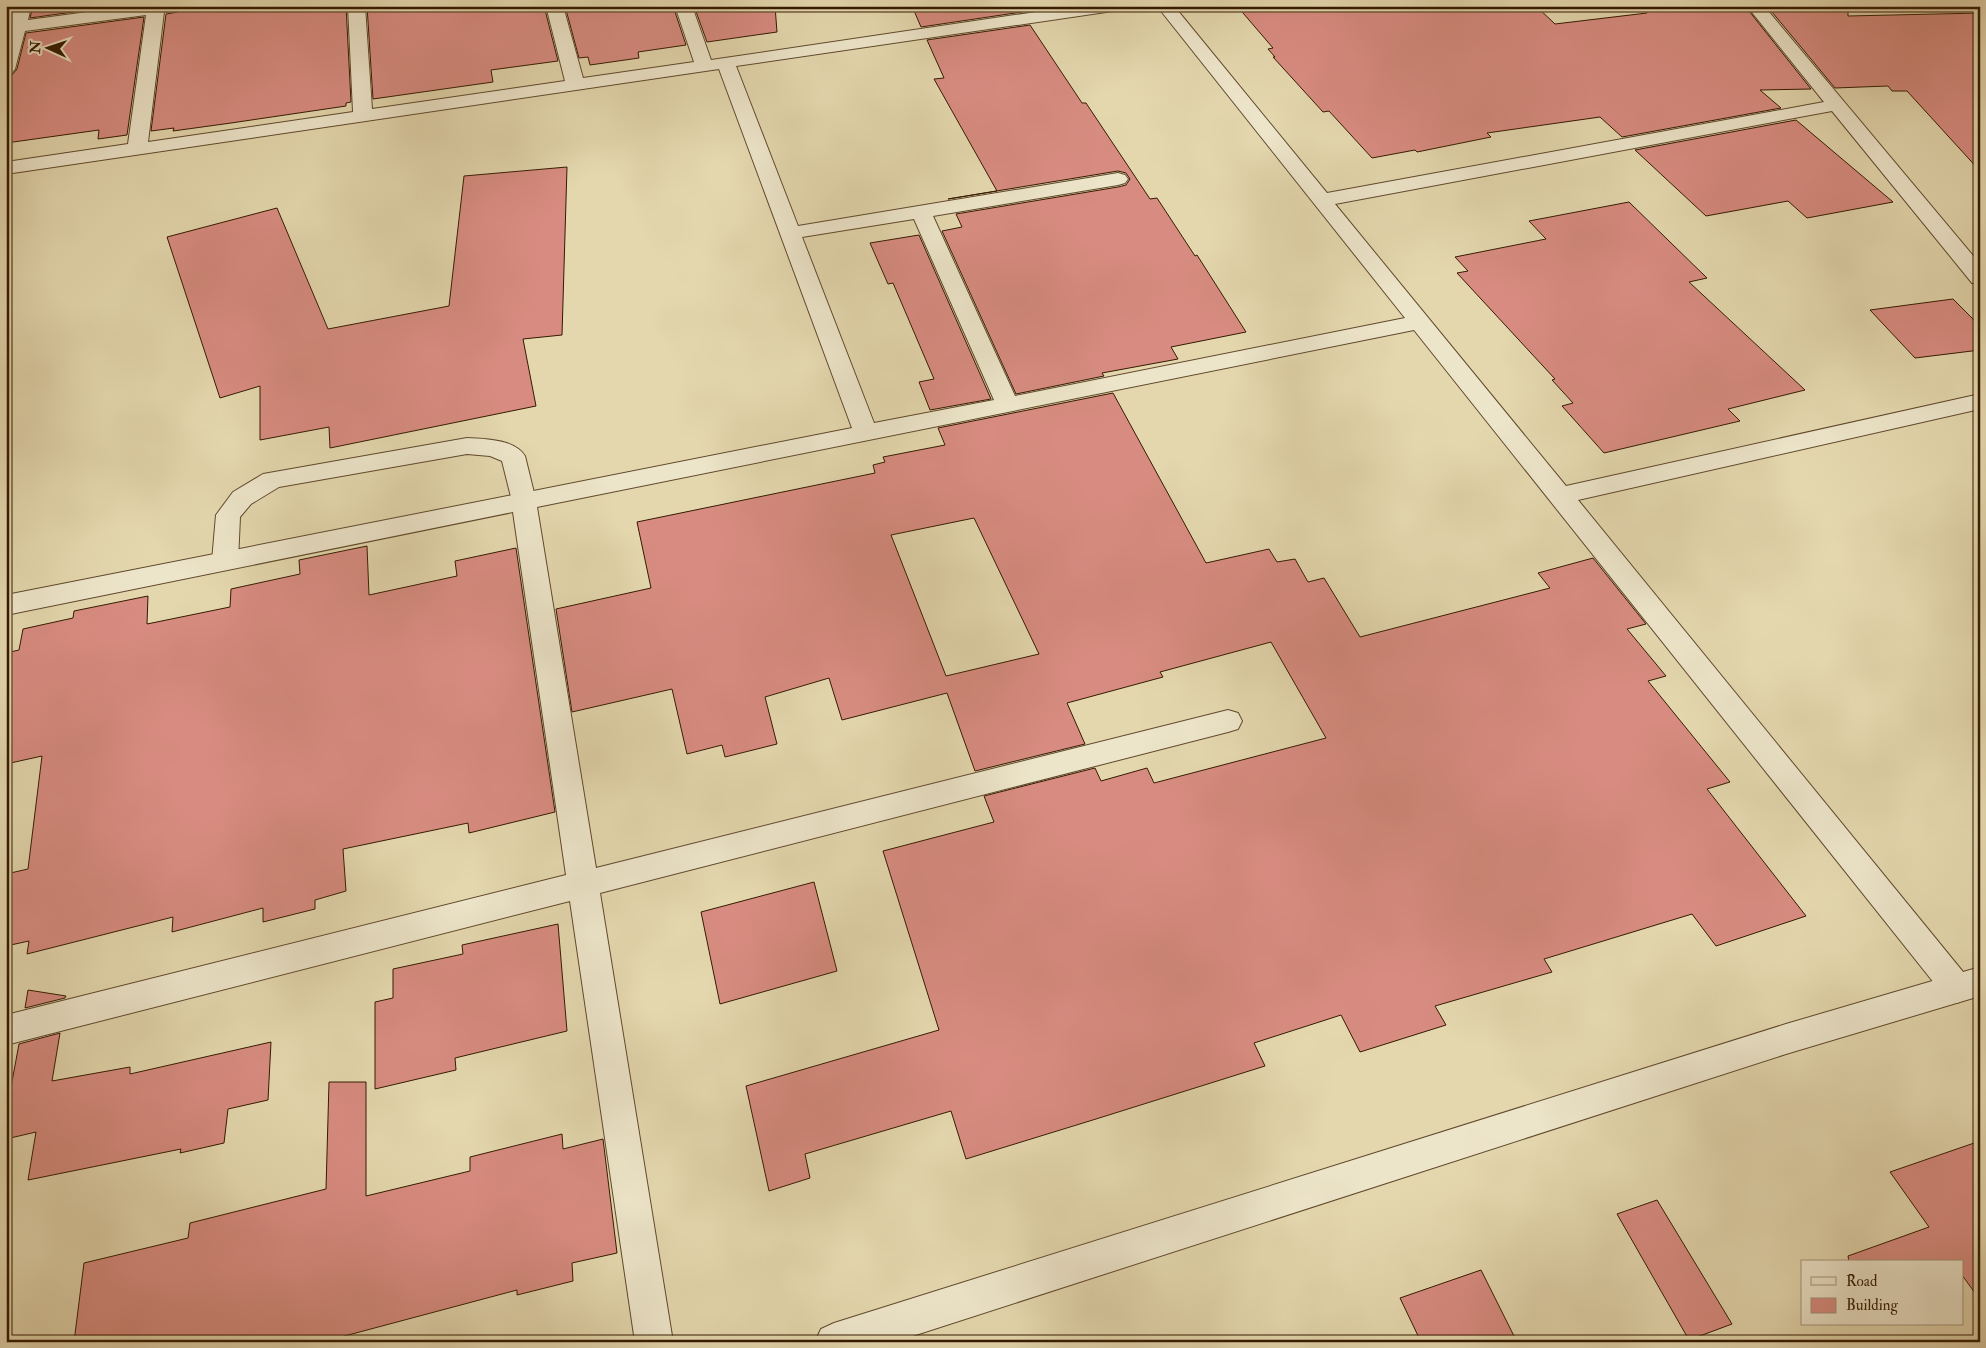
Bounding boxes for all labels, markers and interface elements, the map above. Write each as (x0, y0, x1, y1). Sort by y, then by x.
north arrow (22, 22, 72, 72)
text: N (27, 40, 44, 55)
legend (1801, 1260, 1964, 1326)
text: Road (1846, 1272, 1878, 1291)
text: Building (1846, 1296, 1898, 1315)

